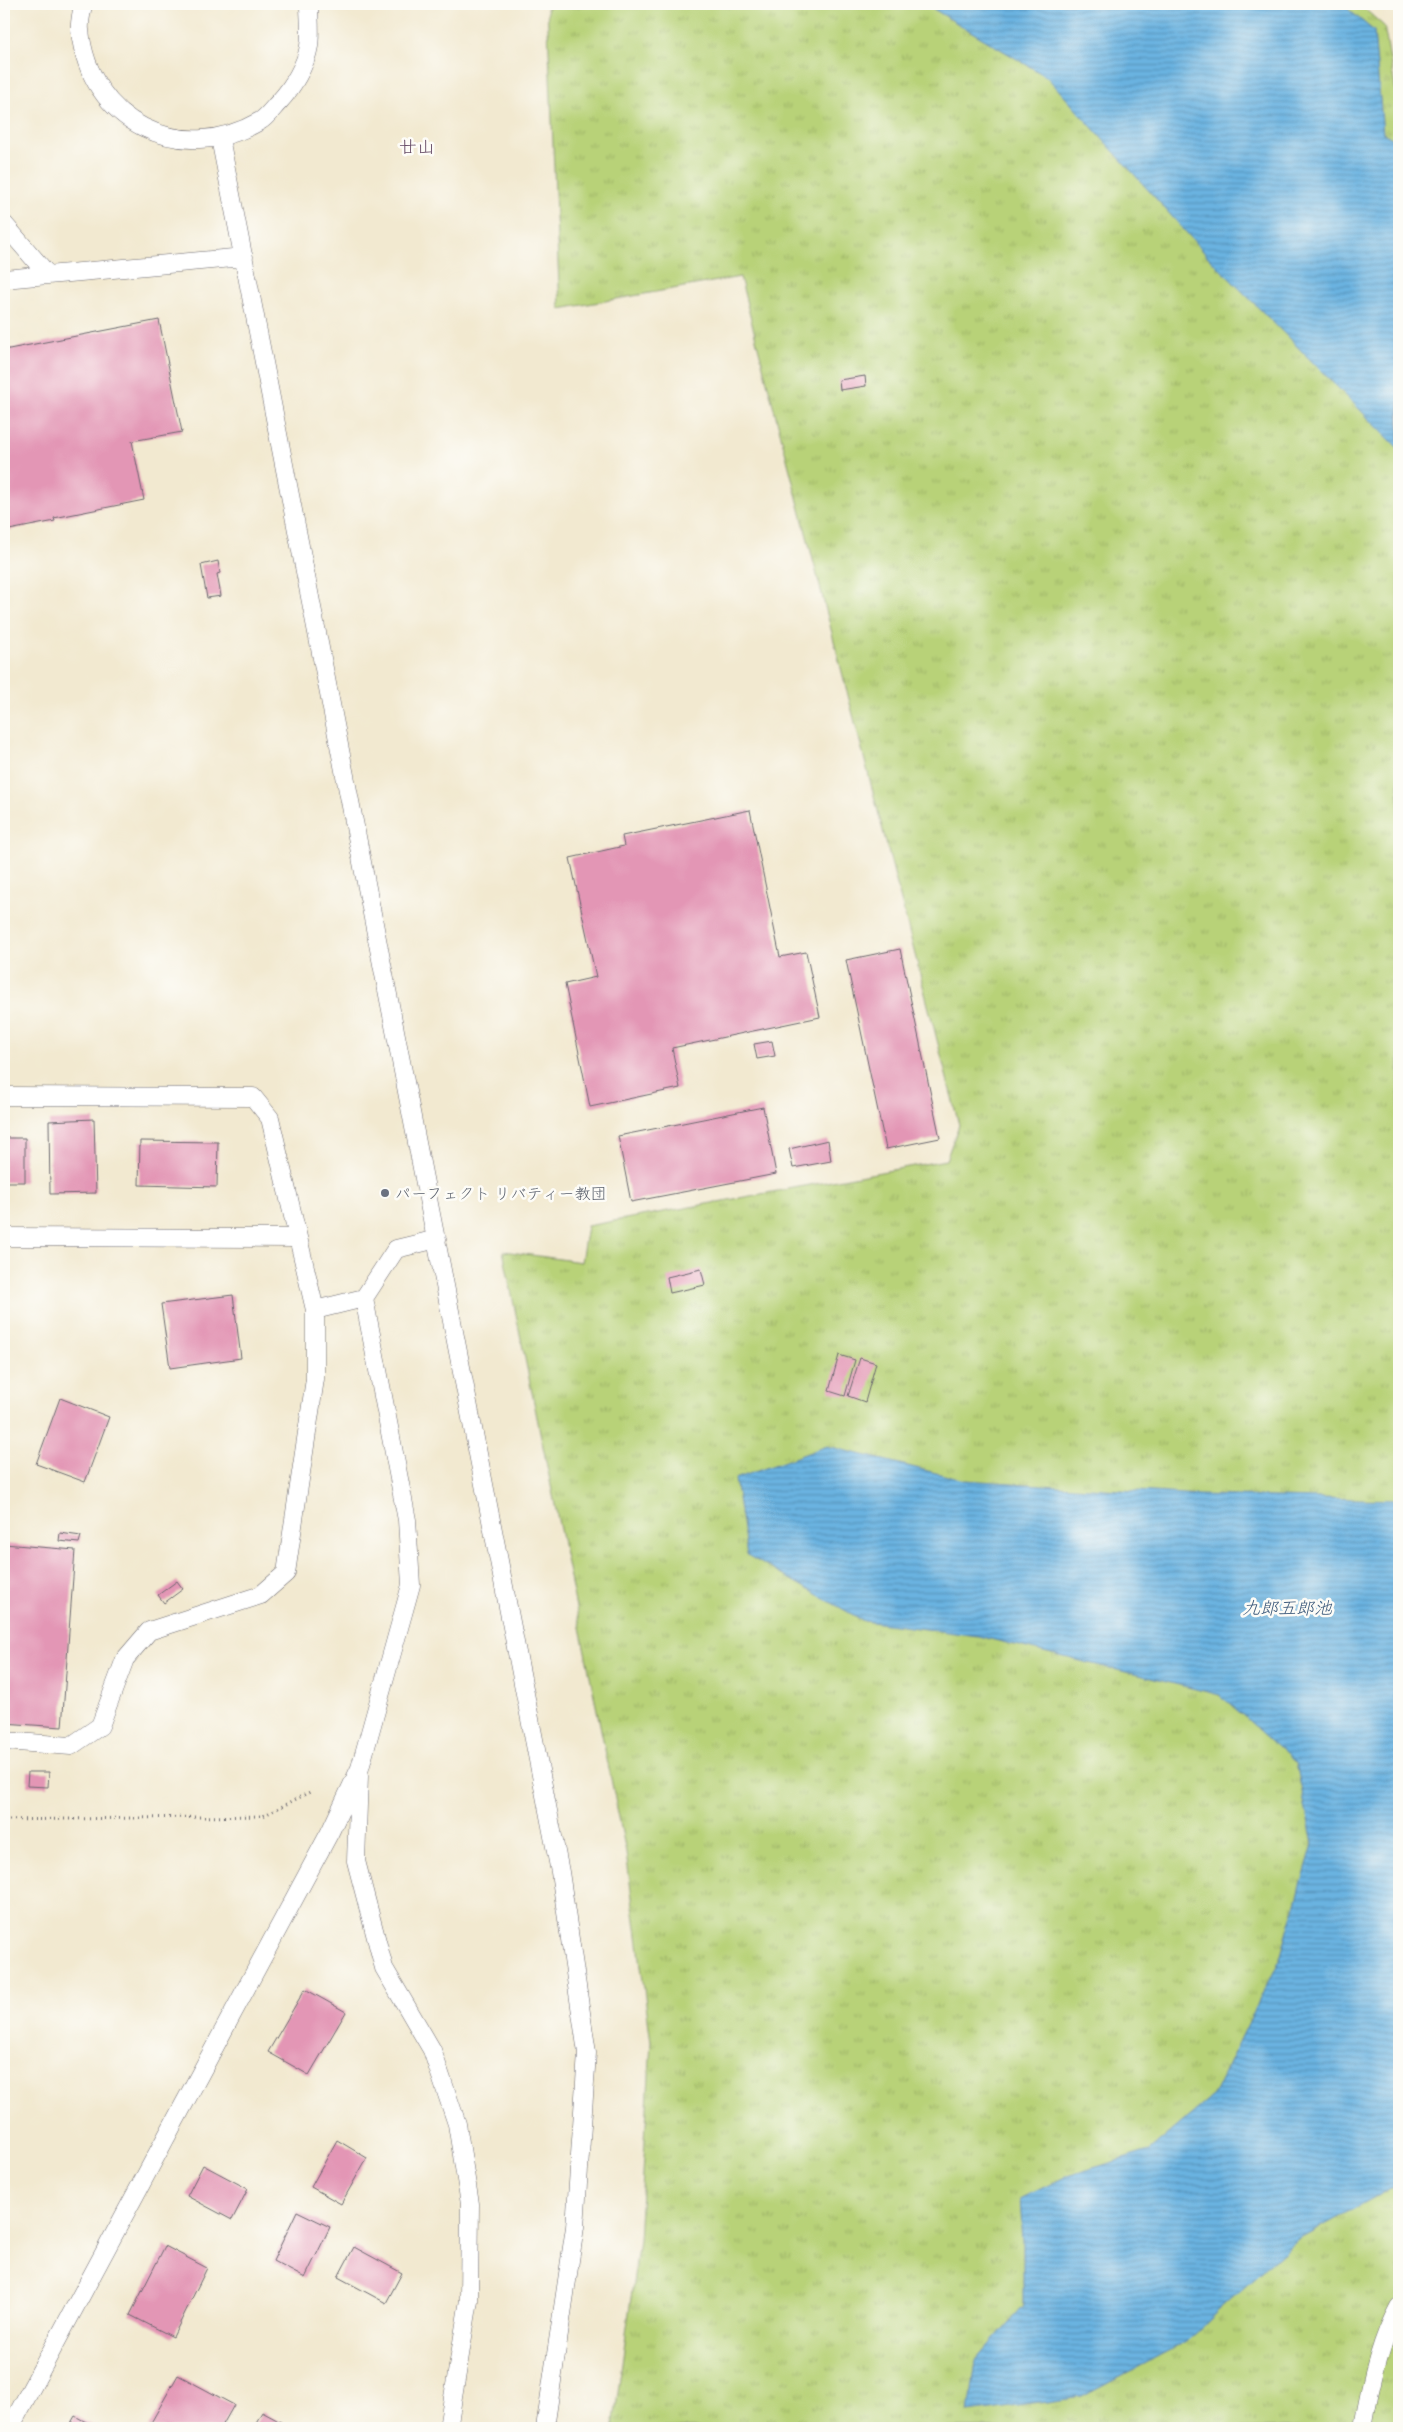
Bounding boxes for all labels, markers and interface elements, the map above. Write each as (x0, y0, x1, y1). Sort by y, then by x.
district label: 廿山 (399, 131, 435, 163)
place label: パーフェクト リバティー教団 (395, 1179, 607, 1208)
marker: パーフェクト リバティー教団 (379, 1187, 391, 1199)
water label: 九郎五郎池 (1242, 1592, 1333, 1624)

